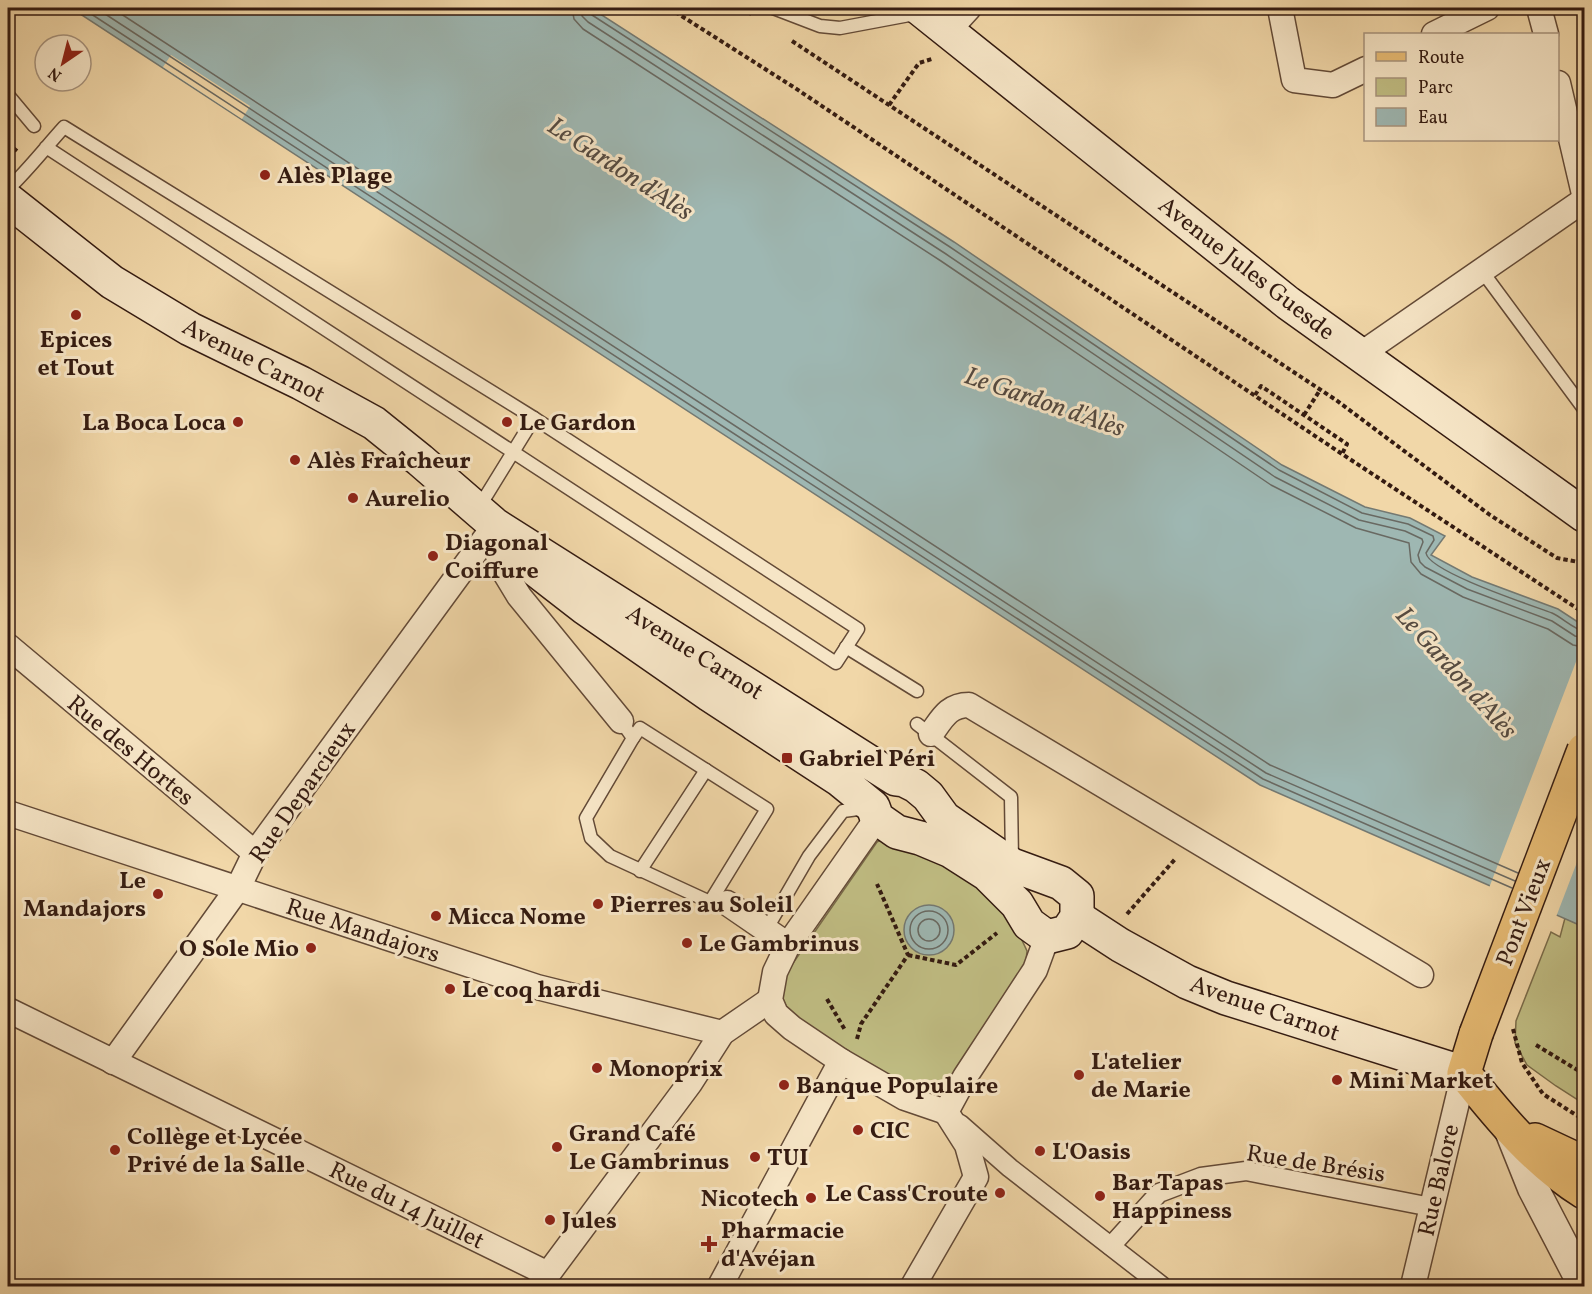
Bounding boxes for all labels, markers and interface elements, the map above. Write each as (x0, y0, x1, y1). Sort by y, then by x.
north arrow (33, 33, 93, 93)
legend (1364, 33, 1559, 141)
text: Route (1418, 46, 1464, 71)
text: N (44, 61, 67, 86)
text: Parc (1418, 76, 1453, 101)
text: Eau (1418, 106, 1448, 131)
water label: Le Gardon d'Alès (540, 109, 700, 230)
place label: Alès Plage (277, 160, 392, 194)
marker: Alès Plage (258, 168, 272, 182)
street label: Avenue Jules Guesde (1150, 190, 1341, 349)
marker: Epices et Tout (69, 308, 83, 322)
street label: Avenue Carnot (176, 311, 331, 412)
place label: Epices et Tout (38, 324, 114, 386)
water label: Le Gardon d'Alès (960, 359, 1130, 447)
place label: La Boca Loca (82, 407, 226, 441)
place label: Le Gardon (519, 407, 636, 441)
marker: La Boca Loca (231, 415, 245, 429)
marker: Le Gardon (500, 415, 514, 429)
place label: Alès Fraîcheur (307, 445, 471, 479)
marker: Alès Fraîcheur (288, 453, 302, 467)
place label: Aurelio (365, 483, 450, 517)
marker: Aurelio (346, 491, 360, 505)
place label: Diagonal Coiffure (445, 527, 548, 589)
marker: Diagonal Coiffure (426, 549, 440, 563)
street label: Avenue Carnot (619, 598, 769, 710)
water label: Le Gardon d'Alès (1386, 599, 1525, 748)
street label: Rue des Hortes (59, 688, 201, 815)
street label: Rue Deparcieux (242, 715, 365, 871)
place label: Gabriel Péri (799, 743, 935, 777)
marker: Gabriel Péri (780, 751, 794, 765)
street label: Pont Vieux (1489, 854, 1561, 972)
place label: Le Mandajors (23, 865, 146, 927)
marker: Le Mandajors (151, 887, 165, 901)
place label: Pierres au Soleil (610, 889, 793, 923)
street label: Rue Mandajors (281, 891, 444, 973)
marker: Pierres au Soleil (591, 897, 605, 911)
place label: Micca Nome (448, 901, 586, 935)
marker: Micca Nome (429, 909, 443, 923)
place label: Le Gambrinus (699, 928, 859, 962)
place label: O Sole Mio (179, 933, 299, 967)
marker: Le Gambrinus (680, 936, 694, 950)
marker: O Sole Mio (304, 941, 318, 955)
street label: Avenue Carnot (1185, 968, 1344, 1051)
place label: Le coq hardi (462, 974, 601, 1008)
marker: Le coq hardi (443, 982, 457, 996)
place label: L'atelier de Marie (1091, 1046, 1191, 1108)
place label: Monoprix (609, 1053, 723, 1087)
marker: Monoprix (590, 1061, 604, 1075)
place label: Mini Market (1349, 1065, 1493, 1099)
marker: L'atelier de Marie (1072, 1068, 1086, 1082)
place label: Banque Populaire (796, 1070, 998, 1104)
marker: Mini Market (1330, 1073, 1344, 1087)
marker: Banque Populaire (777, 1078, 791, 1092)
place label: CIC (870, 1115, 910, 1149)
place label: Grand Café Le Gambrinus (569, 1118, 729, 1180)
place label: Collège et Lycée Privé de la Salle (127, 1121, 305, 1183)
street label: Rue Balore (1411, 1121, 1469, 1240)
marker: CIC (851, 1123, 865, 1137)
place label: L'Oasis (1052, 1136, 1131, 1170)
street label: Rue de Brésis (1244, 1137, 1387, 1193)
marker: Grand Café Le Gambrinus (550, 1140, 564, 1154)
place label: TUI (767, 1142, 808, 1176)
marker: Collège et Lycée Privé de la Salle (108, 1143, 122, 1157)
marker: L'Oasis (1033, 1144, 1047, 1158)
marker: TUI (748, 1150, 762, 1164)
street label: Rue du 14 Juillet (323, 1154, 490, 1259)
place label: Bar Tapas Happiness (1112, 1167, 1232, 1229)
place label: Le Cass'Croute (825, 1178, 988, 1212)
place label: Nicotech (701, 1183, 799, 1217)
marker: Le Cass'Croute (993, 1186, 1007, 1200)
marker: Bar Tapas Happiness (1093, 1189, 1107, 1203)
marker: Nicotech (804, 1191, 818, 1205)
place label: Jules (561, 1205, 617, 1239)
marker: Jules (543, 1213, 557, 1227)
place label: Pharmacie d'Avéjan (721, 1215, 844, 1277)
marker: Pharmacie d'Avéjan (702, 1237, 716, 1251)

